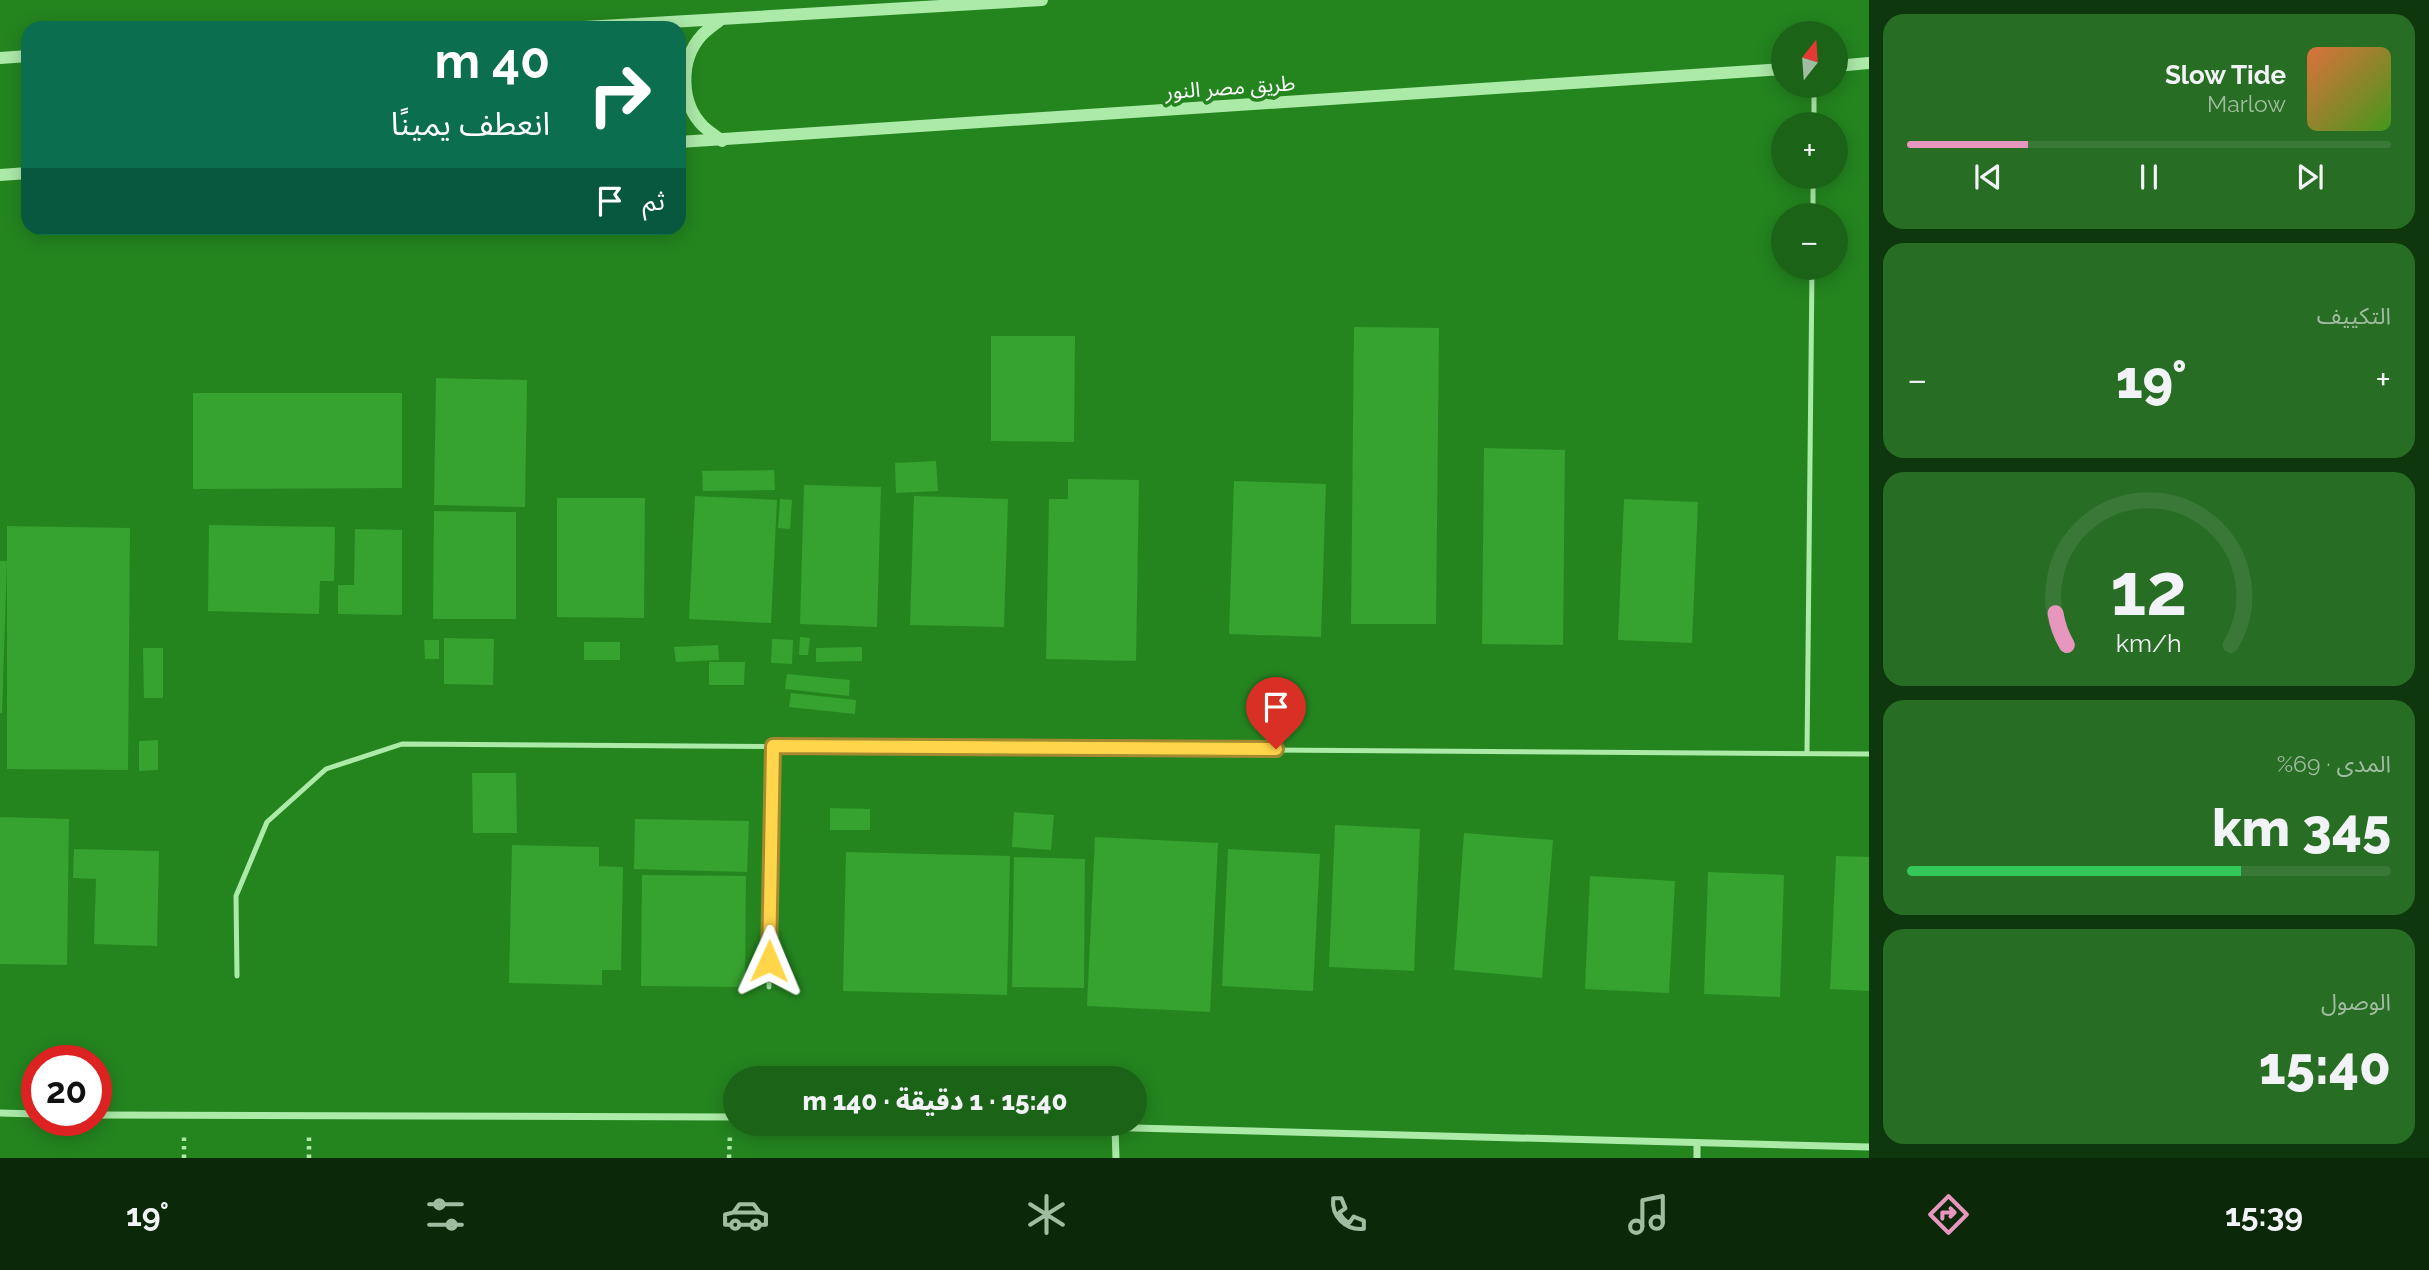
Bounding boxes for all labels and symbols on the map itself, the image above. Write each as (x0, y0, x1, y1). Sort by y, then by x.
north arrow (1771, 21, 1848, 98)
street label: طريق مصر النور (1163, 70, 1296, 105)
pin (1246, 677, 1306, 749)
position arrow (732, 924, 806, 998)
speed limit sign: 20 (21, 1045, 112, 1136)

